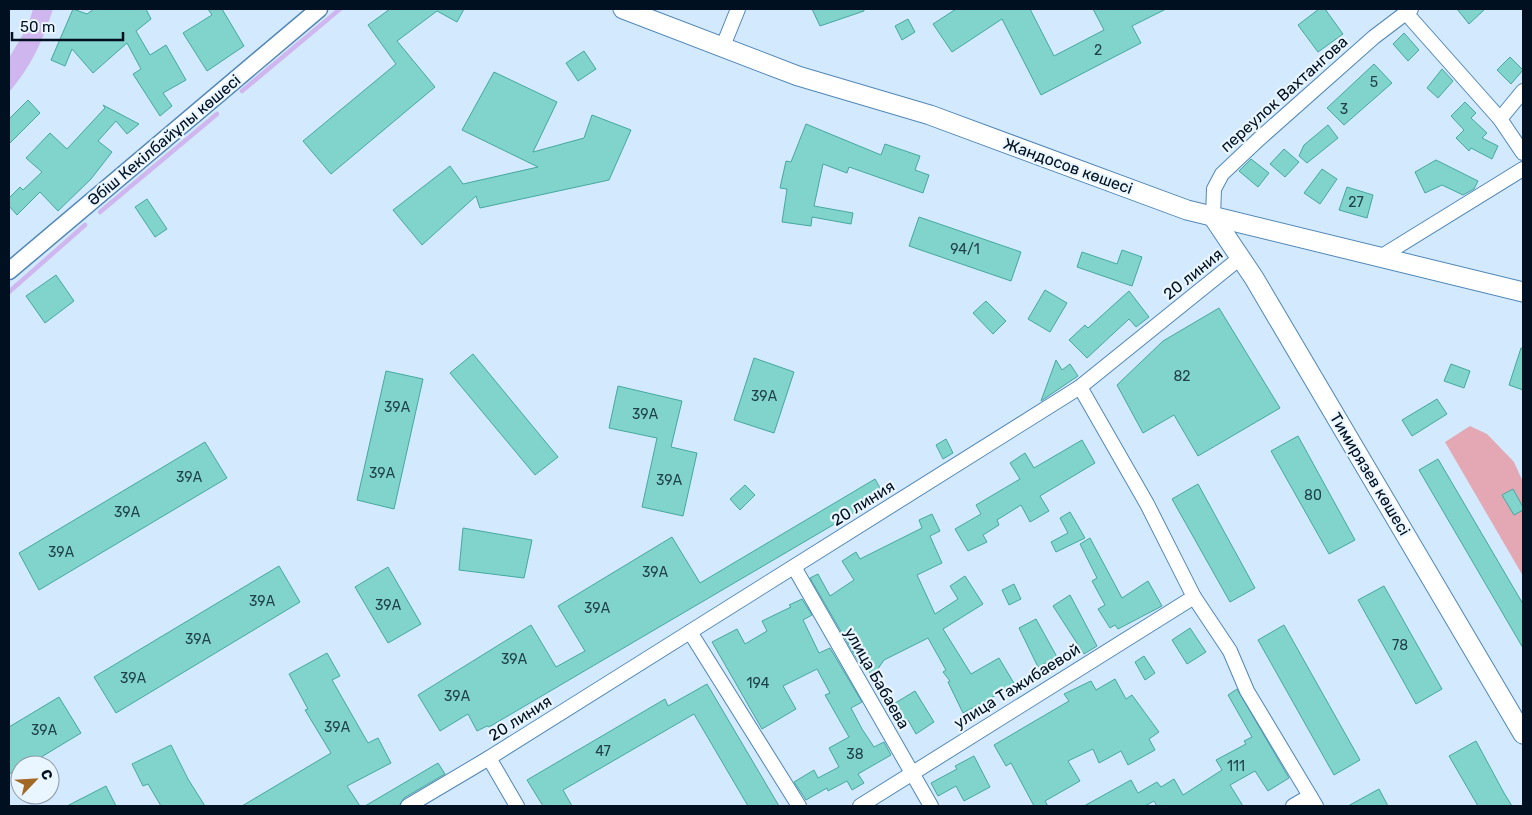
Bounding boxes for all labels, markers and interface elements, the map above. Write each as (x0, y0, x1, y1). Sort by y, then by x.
scale bar (12, 10, 124, 42)
text: 50 m (20, 18, 55, 36)
street label: переулок Вахтангова (1217, 32, 1351, 156)
house number: 2 (1094, 42, 1102, 59)
street label: Әбіш Кекілбайұлы көшесі (84, 70, 244, 210)
house number: 5 (1370, 74, 1378, 91)
house number: 3 (1340, 101, 1348, 118)
street label: Жандосов көшесі (1001, 134, 1135, 198)
house number: 27 (1348, 194, 1364, 211)
house number: 94/1 (950, 241, 980, 258)
street label: 20 линия (1160, 244, 1226, 304)
house number: 82 (1173, 368, 1191, 385)
house number: 39А (751, 388, 778, 405)
house number: 39А (384, 399, 411, 416)
house number: 39А (632, 406, 659, 423)
street label: Тимирязев көшесі (1326, 409, 1414, 539)
house number: 39А (369, 465, 396, 482)
house number: 39А (176, 469, 203, 486)
house number: 39А (656, 472, 683, 489)
street label: 20 линия (828, 476, 898, 530)
house number: 80 (1304, 487, 1322, 504)
house number: 39А (114, 504, 141, 521)
house number: 39А (48, 544, 75, 561)
house number: 39А (642, 564, 669, 581)
house number: 39А (249, 593, 276, 610)
house number: 39А (375, 597, 402, 614)
house number: 39А (584, 600, 611, 617)
street label: улица Бабаева (840, 624, 914, 732)
house number: 39А (185, 631, 212, 648)
house number: 78 (1392, 637, 1408, 654)
street label: улица Тажибаевой (950, 639, 1084, 733)
house number: 39А (501, 651, 528, 668)
house number: 39А (120, 670, 147, 687)
house number: 194 (747, 675, 770, 692)
house number: 39А (444, 688, 471, 705)
street label: 20 линия (485, 691, 555, 745)
house number: 39А (324, 719, 351, 736)
house number: 39А (31, 722, 58, 739)
house number: 47 (595, 743, 611, 760)
house number: 38 (846, 746, 864, 763)
north arrow (10, 755, 60, 805)
house number: 111 (1227, 758, 1245, 775)
text: С (37, 767, 56, 783)

